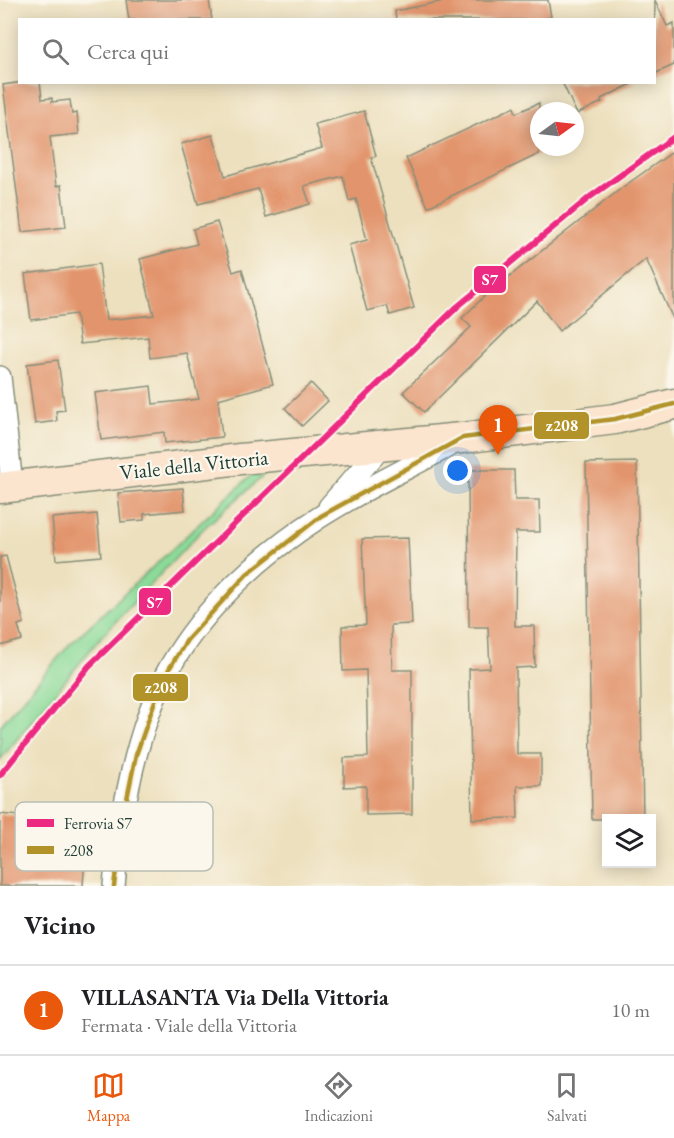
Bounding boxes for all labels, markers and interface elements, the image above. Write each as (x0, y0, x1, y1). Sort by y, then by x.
search box (18, 18, 656, 84)
icon: search (39, 35, 72, 68)
text: Cerca qui (87, 37, 169, 66)
north arrow (530, 102, 584, 156)
line badge: S7 (473, 265, 507, 294)
text: S7 (482, 269, 499, 290)
pin: 1 (478, 406, 518, 455)
line badge: z208 (533, 411, 590, 440)
text: z208 (546, 415, 578, 436)
street label: Viale della Vittoria (118, 443, 270, 486)
your location (443, 456, 472, 485)
line badge: S7 (138, 587, 172, 616)
text: S7 (147, 592, 164, 613)
line badge: z208 (132, 673, 189, 702)
text: z208 (145, 677, 177, 698)
legend (15, 802, 213, 871)
text: Ferrovia S7 (64, 813, 132, 834)
map controls (602, 814, 656, 868)
button: layers (602, 814, 656, 868)
text: z208 (64, 840, 93, 861)
text: Vicino (24, 908, 95, 942)
text: VILLASANTA Via Della Vittoria (81, 983, 389, 1012)
text: 1 (38, 997, 49, 1023)
text: 10 m (611, 997, 650, 1023)
text: Fermata · Viale della Vittoria (81, 1012, 297, 1038)
tab: Mappa (87, 1069, 130, 1126)
tab: Indicazioni (304, 1069, 373, 1126)
tab: Salvati (547, 1069, 587, 1126)

